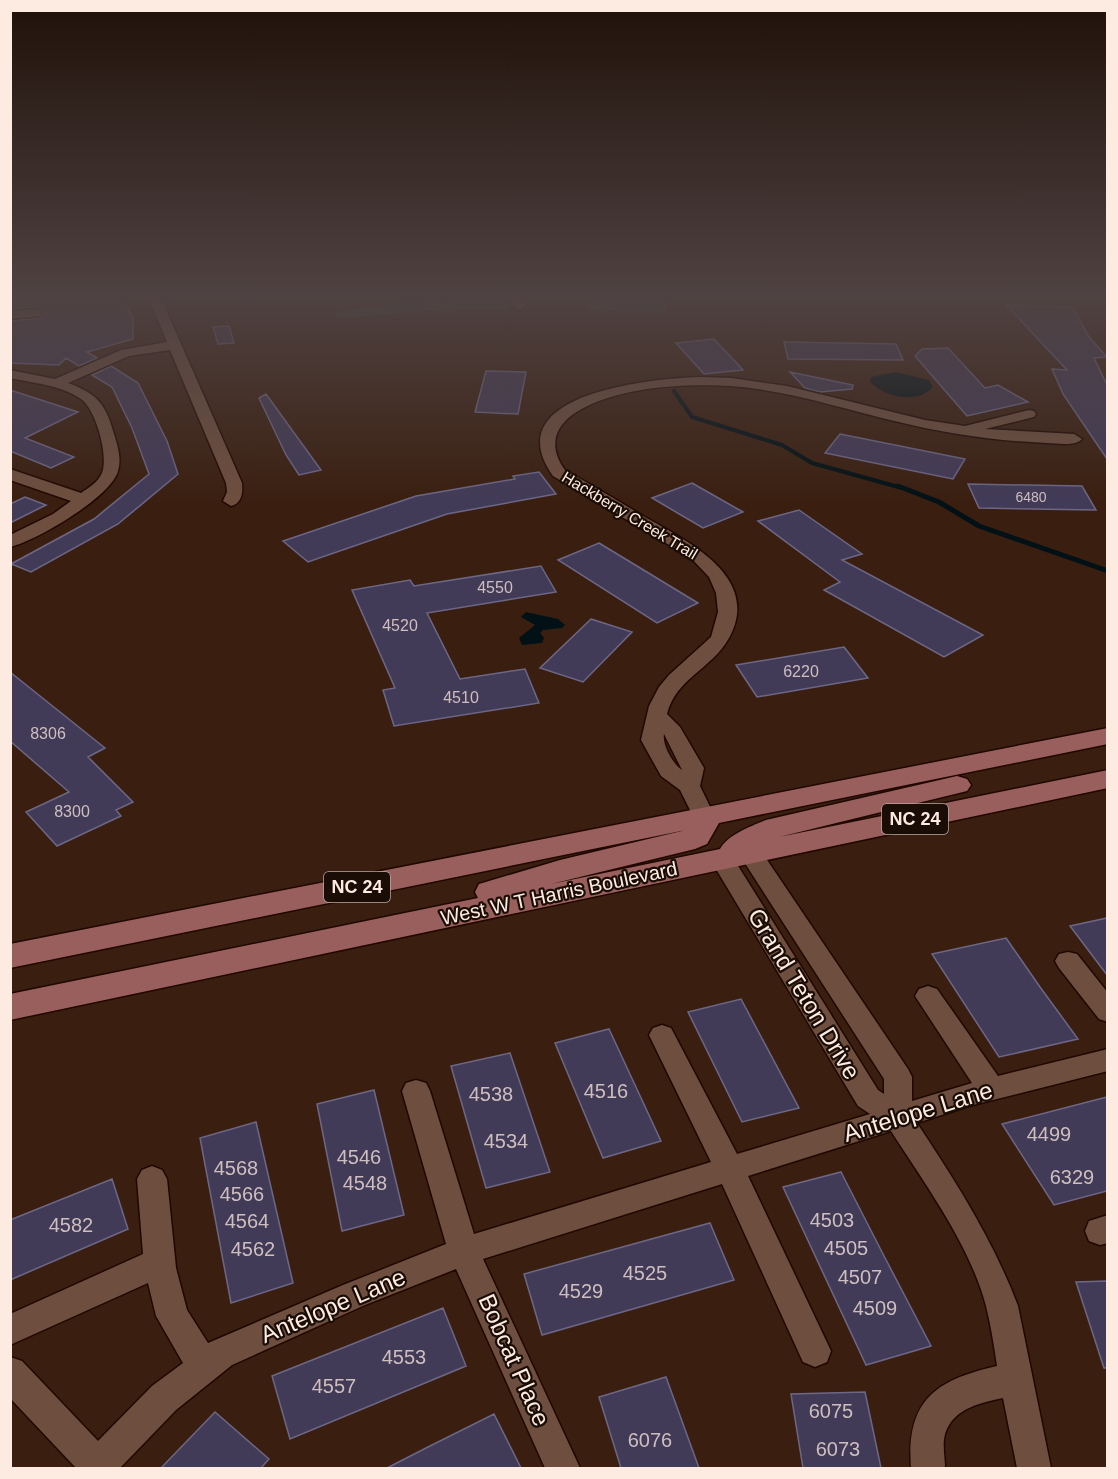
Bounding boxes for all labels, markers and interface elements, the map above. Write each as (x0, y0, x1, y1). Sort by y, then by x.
street label: Hackberry Creek Trail (559, 468, 700, 563)
house number: 6480 (1015, 489, 1047, 505)
house number: 4550 (477, 579, 513, 596)
house number: 4520 (382, 617, 418, 634)
house number: 6220 (783, 663, 819, 680)
house number: 4510 (443, 689, 479, 706)
house number: 8306 (30, 725, 66, 742)
house number: 8300 (54, 803, 90, 820)
road number: NC 24 (882, 804, 948, 834)
street label: West W T Harris Boulevard (439, 857, 679, 929)
road number: NC 24 (324, 872, 390, 902)
street label: Grand Teton Drive (743, 904, 866, 1084)
street label: Antelope Lane (840, 1076, 996, 1147)
house number: 4516 (584, 1080, 628, 1102)
house number: 4538 (469, 1083, 513, 1105)
house number: 4499 (1027, 1123, 1071, 1145)
house number: 4534 (484, 1130, 528, 1152)
house number: 4546 (337, 1146, 381, 1168)
house number: 4568 (214, 1157, 258, 1179)
house number: 6329 (1050, 1166, 1094, 1188)
house number: 4548 (343, 1172, 387, 1194)
house number: 4566 (220, 1183, 264, 1205)
house number: 4503 (810, 1209, 854, 1231)
house number: 4564 (225, 1210, 269, 1232)
house number: 4582 (49, 1214, 93, 1236)
house number: 4505 (824, 1237, 868, 1259)
house number: 4562 (231, 1238, 275, 1260)
house number: 4525 (623, 1262, 667, 1284)
street label: Antelope Lane (256, 1263, 409, 1348)
house number: 4507 (838, 1266, 882, 1288)
house number: 4529 (559, 1280, 603, 1302)
street label: Bobcat Place (473, 1290, 556, 1430)
house number: 4509 (853, 1297, 897, 1319)
house number: 4553 (382, 1346, 426, 1368)
house number: 4557 (312, 1375, 356, 1397)
house number: 6075 (809, 1400, 853, 1422)
house number: 6076 (628, 1429, 672, 1451)
house number: 6073 (816, 1438, 860, 1460)

